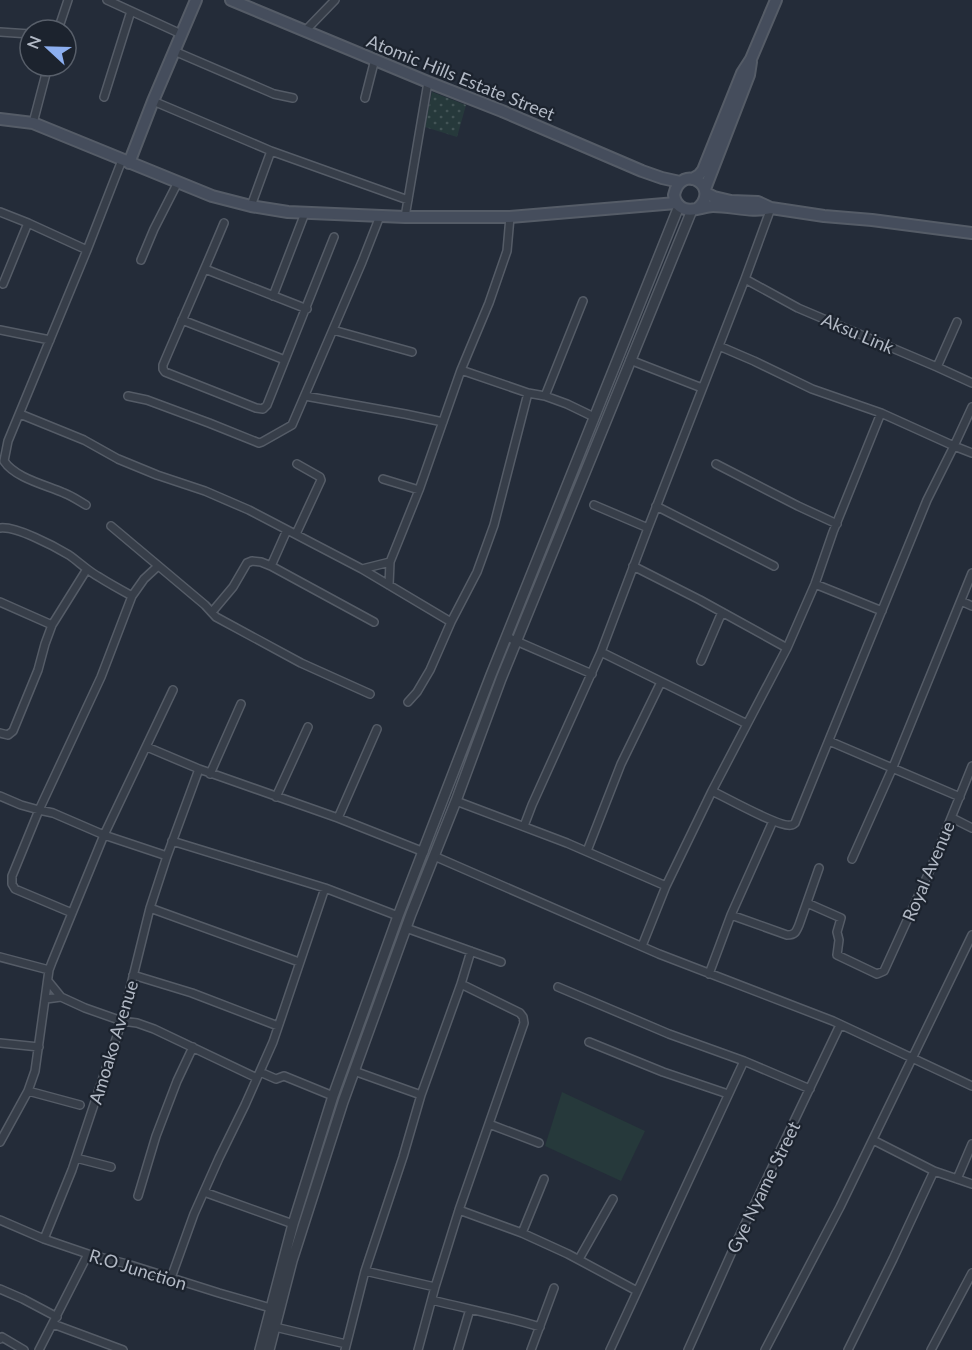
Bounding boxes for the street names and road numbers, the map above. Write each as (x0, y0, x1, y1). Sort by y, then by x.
street label: Atomic Hills Estate Street (364, 29, 559, 125)
street label: Aksu Link (818, 308, 898, 358)
street label: Royal Avenue (897, 818, 959, 924)
street label: Amoako Avenue (84, 977, 142, 1107)
street label: Gye Nyame Street (722, 1117, 805, 1256)
street label: R.O Junction (86, 1244, 190, 1294)

